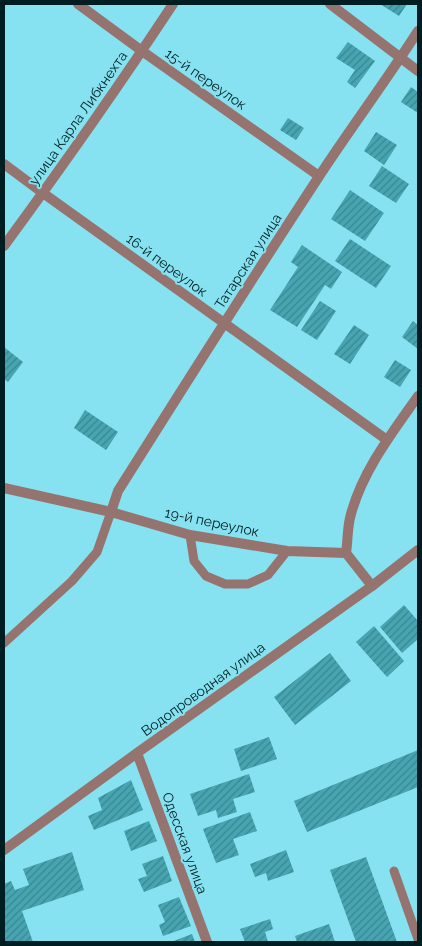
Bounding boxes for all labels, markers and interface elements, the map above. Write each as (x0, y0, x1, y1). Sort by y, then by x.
street label: 15-й переулок (162, 45, 250, 113)
street label: улица Карла Либкнехта (26, 48, 130, 188)
street label: Татарская улица (211, 210, 285, 312)
street label: 16-й переулок (123, 230, 211, 300)
street label: 19-й переулок (163, 504, 261, 540)
street label: Водопроводная улица (138, 639, 268, 739)
street label: Одесская улица (159, 790, 211, 896)

